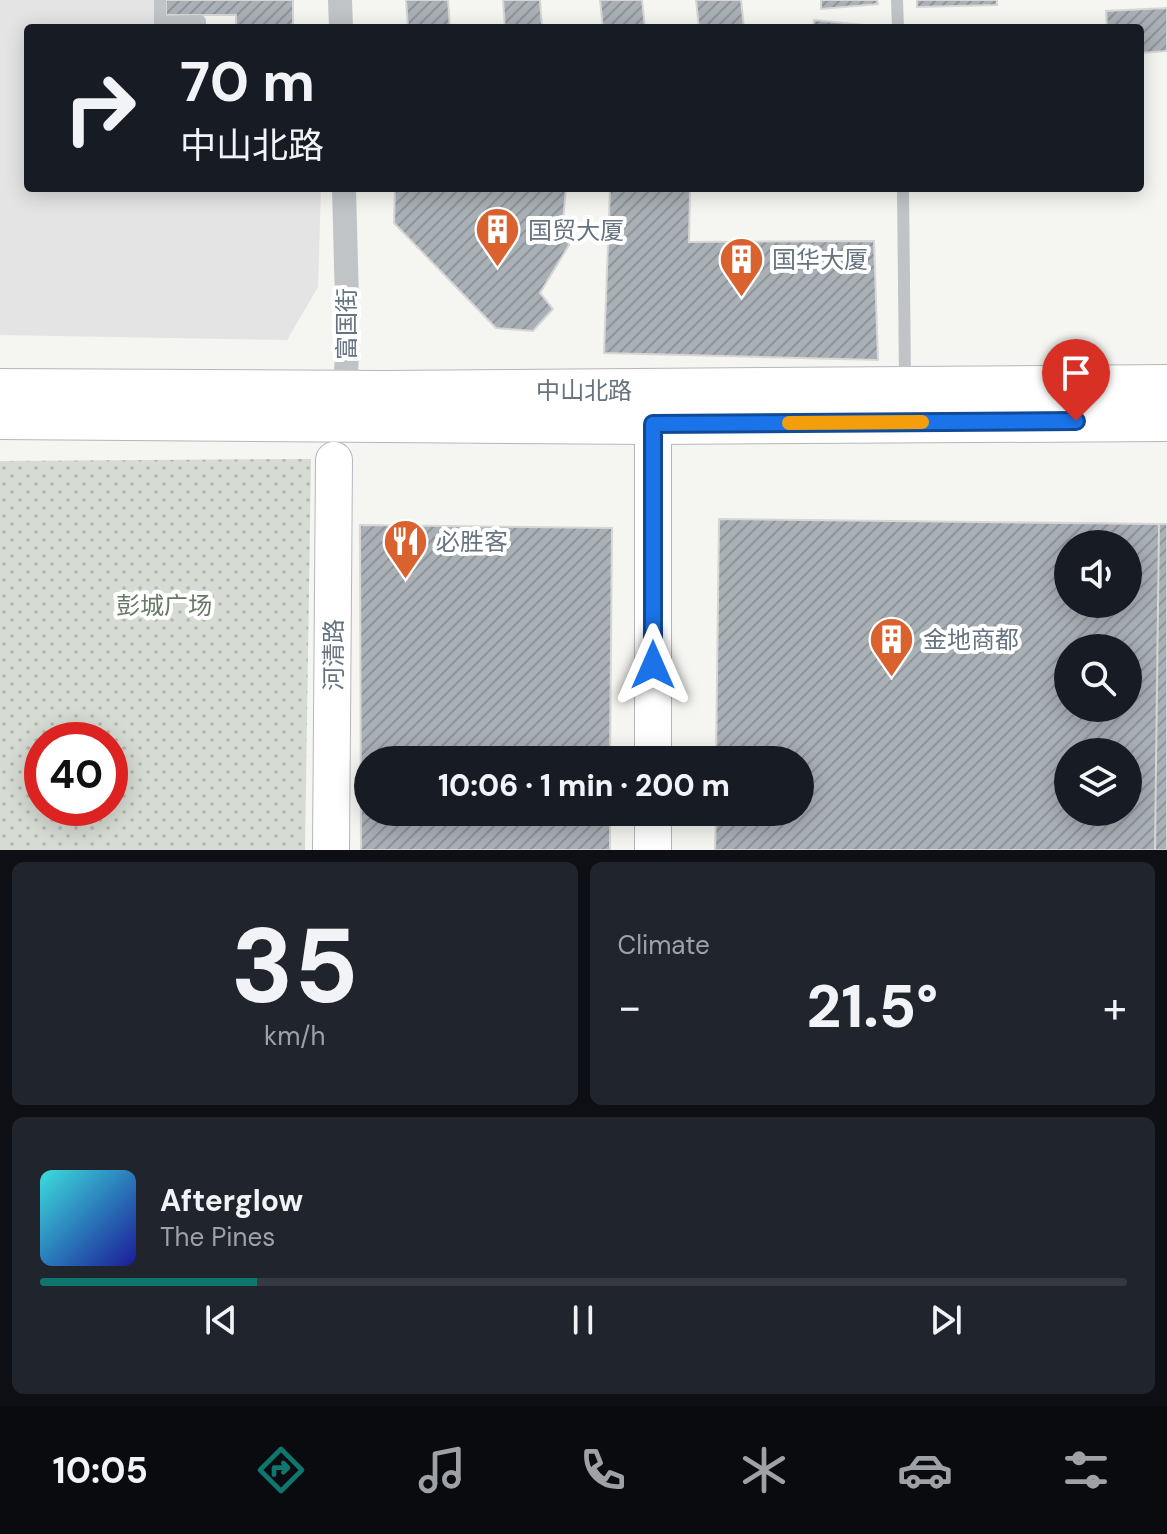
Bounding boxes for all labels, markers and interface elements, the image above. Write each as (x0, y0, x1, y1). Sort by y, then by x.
text: 70 m (180, 45, 315, 118)
icon: right (48, 56, 152, 160)
text: 中山北路 (180, 122, 324, 169)
building icon: 国贸大厦 (473, 206, 521, 269)
place label: 国贸大厦 (528, 215, 624, 246)
building icon: 国华大厦 (717, 235, 765, 298)
place label: 国华大厦 (772, 244, 868, 275)
street label: 富国街 (331, 288, 362, 360)
pin (1042, 339, 1110, 421)
icon: arrive (1054, 351, 1098, 395)
street label: 中山北路 (536, 375, 632, 406)
restaurant icon: 必胜客 (381, 517, 429, 580)
place label: 必胜客 (436, 526, 508, 557)
map controls (1054, 530, 1142, 826)
button: sound (1054, 530, 1142, 618)
park label: 彭城广场 (116, 590, 212, 621)
building icon: 金地商都 (868, 615, 916, 678)
street label: 河清路 (318, 619, 349, 691)
position arrow (611, 623, 695, 707)
place label: 金地商都 (923, 624, 1019, 655)
button: search (1054, 634, 1142, 722)
speed limit sign: 40 (24, 722, 128, 826)
button: layers (1054, 738, 1142, 826)
text: 10:06 · 1 min · 200 m (438, 766, 730, 805)
text: 35 (231, 899, 358, 1034)
text: Climate (618, 928, 710, 962)
text: 21.5° (806, 967, 938, 1046)
text: − (618, 978, 642, 1036)
text: + (1103, 978, 1127, 1036)
text: km/h (264, 1019, 325, 1053)
text: Afterglow (160, 1181, 303, 1220)
text: The Pines (160, 1220, 275, 1254)
icon: previous (199, 1298, 243, 1342)
icon: pause (561, 1298, 605, 1342)
icon: next (924, 1298, 968, 1342)
icon: directions (253, 1442, 309, 1498)
icon: music (414, 1442, 470, 1498)
icon: phone (575, 1442, 631, 1498)
icon: climate (736, 1442, 792, 1498)
icon: car (897, 1442, 953, 1498)
icon: filters (1058, 1442, 1114, 1498)
text: 10:05 (53, 1447, 148, 1494)

